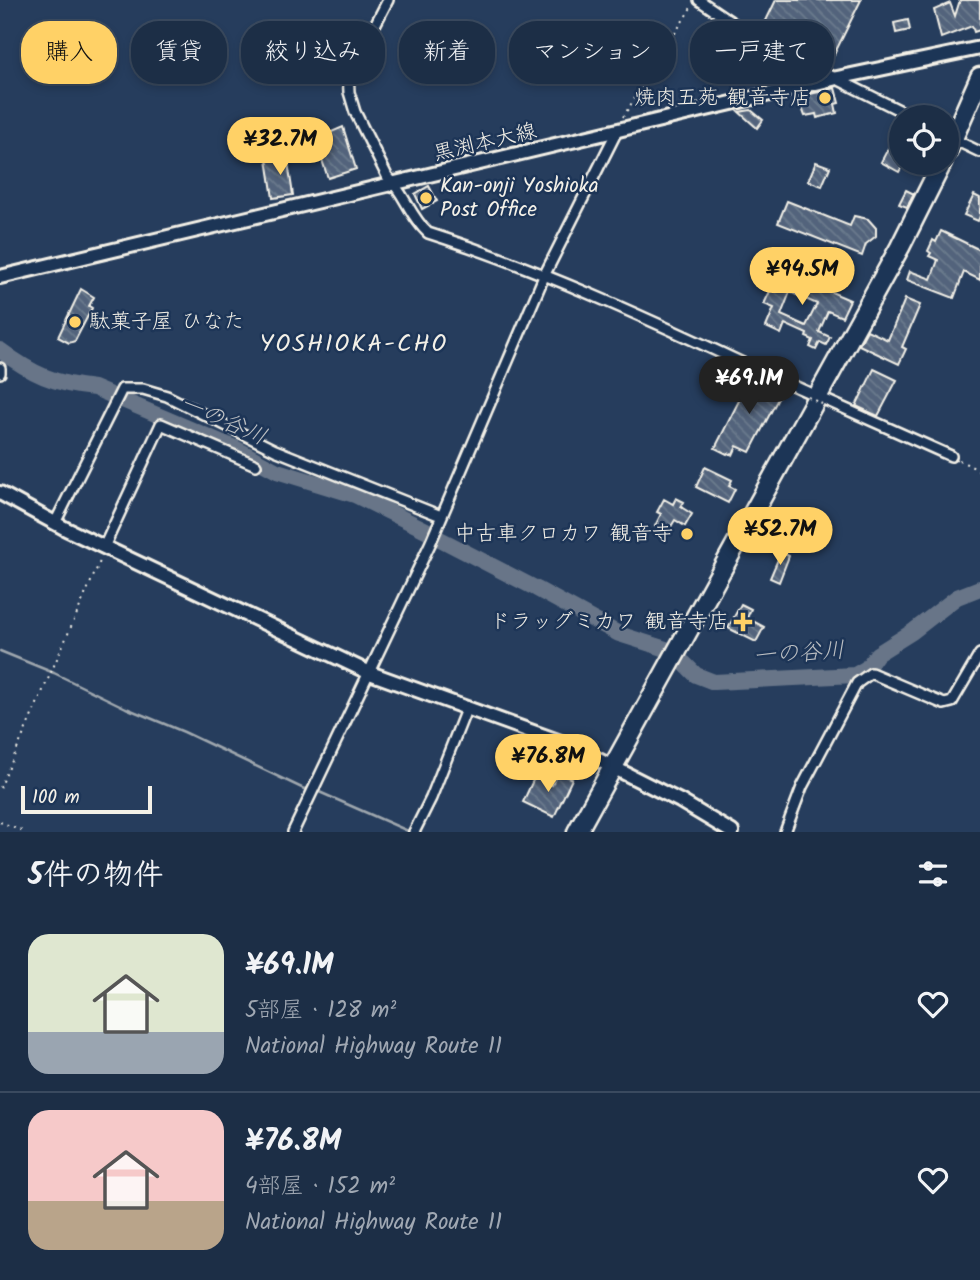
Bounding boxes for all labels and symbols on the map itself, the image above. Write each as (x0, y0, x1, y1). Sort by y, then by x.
place label: 焼肉五苑 観音寺店 (635, 82, 811, 115)
marker: 焼肉五苑 観音寺店 (817, 90, 833, 106)
street label: 黒渕本大線 (430, 115, 540, 171)
pin: ¥32.7M (223, 118, 337, 177)
place label: Kan-onji Yoshioka Post Office (440, 170, 599, 227)
marker: Kan-onji Yoshioka Post Office (418, 190, 434, 206)
pin: ¥94.5M (745, 247, 859, 307)
place label: 駄菓子屋 ひなた (89, 306, 244, 339)
marker: 駄菓子屋 ひなた (67, 314, 83, 330)
district label: YOSHIOKA-CHO (260, 325, 448, 364)
pin: ¥69.1M (692, 356, 806, 416)
water label: 一の谷川 (174, 386, 272, 456)
pin: ¥52.7M (723, 508, 837, 567)
place label: 中古車クロカワ 観音寺 (455, 518, 673, 551)
marker: 中古車クロカワ 観音寺 (679, 526, 695, 542)
place label: ドラッグミカワ 観音寺店 (490, 606, 729, 639)
marker: ドラッグミカワ 観音寺店 (735, 614, 751, 630)
water label: 一の谷川 (752, 633, 846, 675)
pin: ¥76.8M (491, 734, 605, 794)
scale bar (21, 783, 152, 815)

